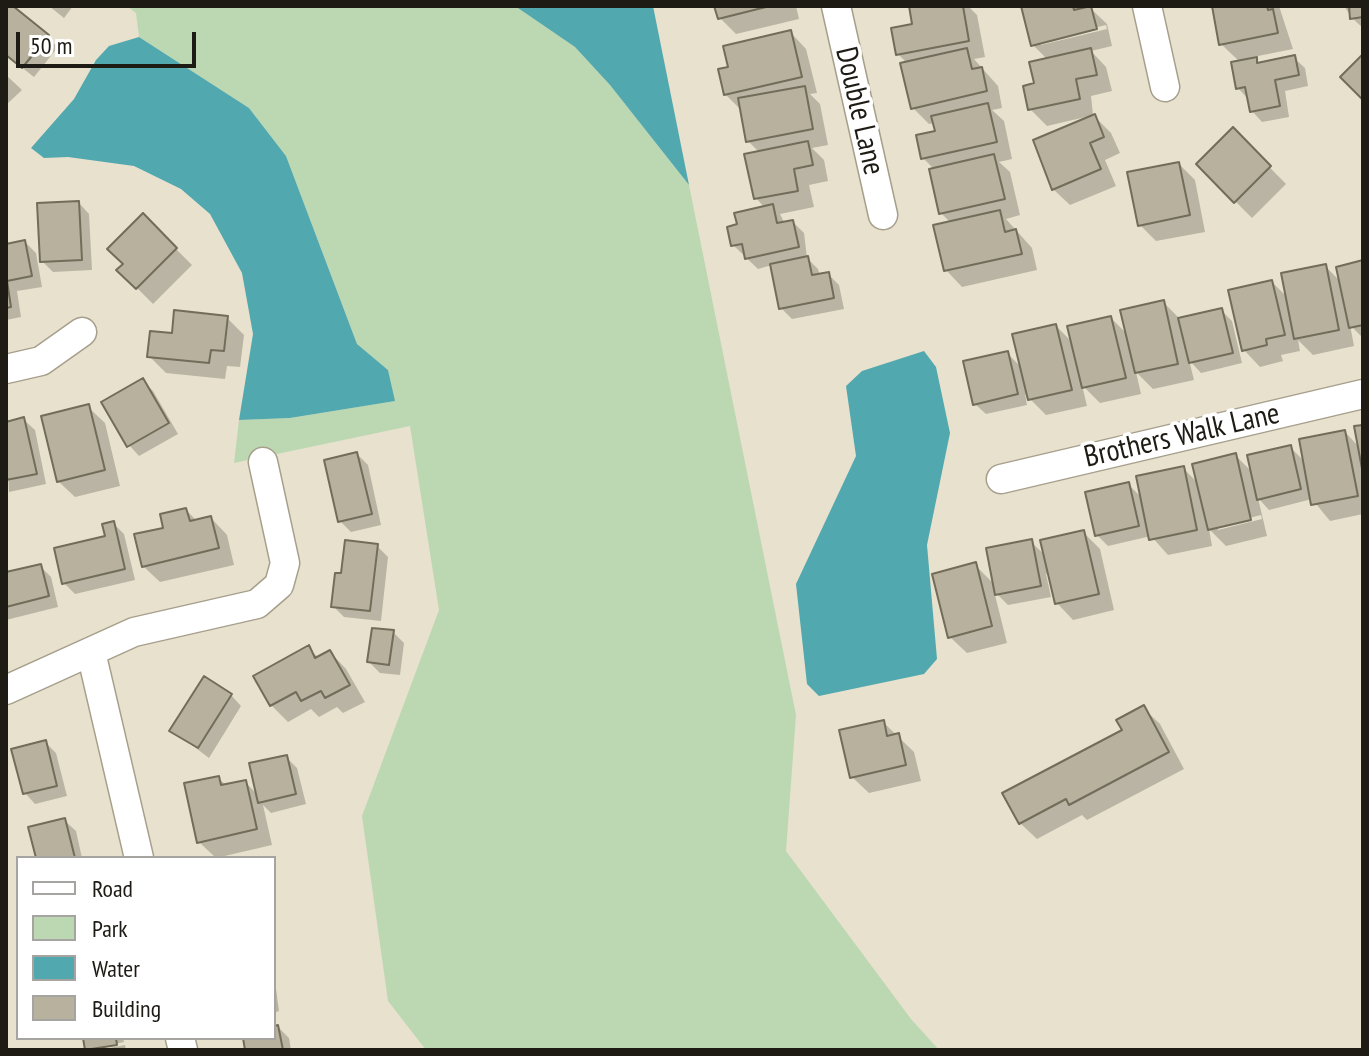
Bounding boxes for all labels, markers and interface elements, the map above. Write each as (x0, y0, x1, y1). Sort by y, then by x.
scale bar (20, 16, 200, 66)
text: 50 m (30, 30, 72, 61)
street label: Double Lane (827, 44, 891, 178)
street label: Brothers Walk Lane (1081, 396, 1283, 476)
legend (16, 856, 276, 1040)
text: Road (92, 873, 133, 904)
text: Park (92, 913, 128, 944)
text: Water (92, 953, 140, 984)
text: Building (92, 993, 161, 1024)

